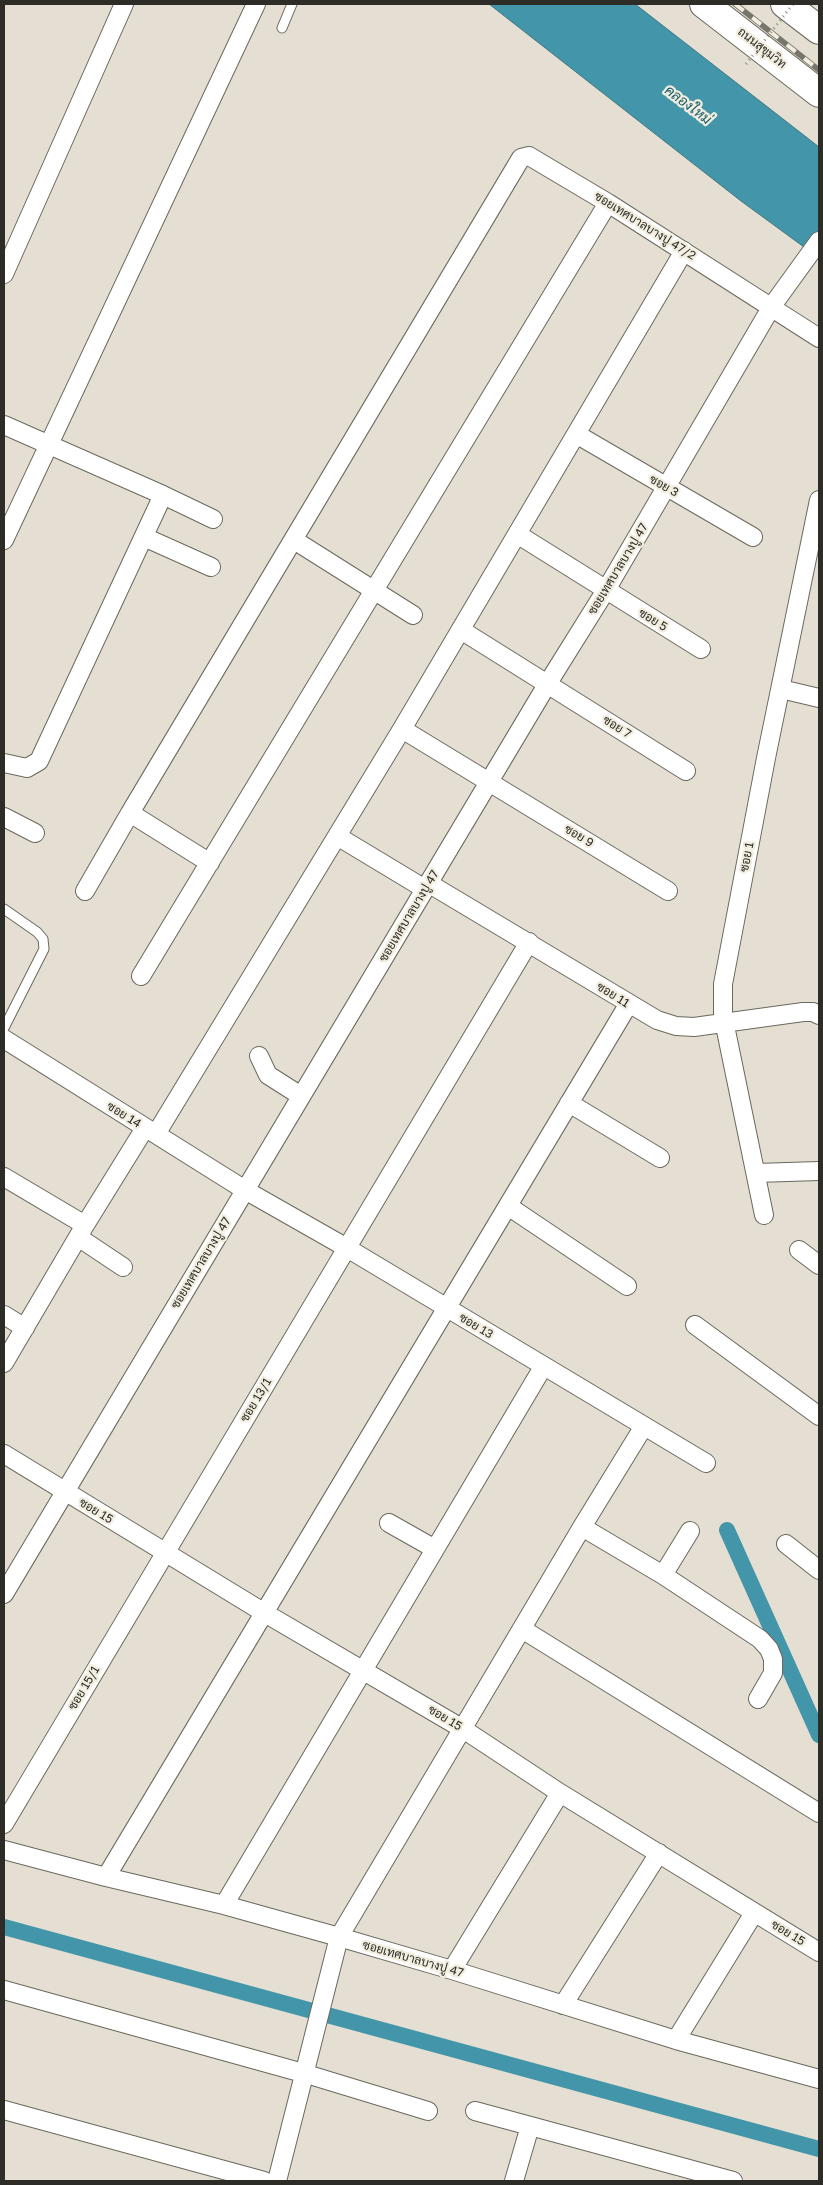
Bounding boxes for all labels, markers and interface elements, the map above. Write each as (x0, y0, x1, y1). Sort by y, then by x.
street label: ถนนสุขุมวิท (735, 25, 789, 71)
water label: คลองใหม่ (661, 82, 715, 128)
street label: ซอยเทศบาลบางปู 47/2 (592, 189, 698, 263)
street label: ซอย 3 (647, 472, 681, 500)
street label: ซอยเทศบาลบางปู 47 (585, 521, 651, 617)
street label: ซอย 5 (636, 606, 670, 634)
street label: ซอย 7 (600, 713, 634, 741)
street label: ซอย 9 (562, 822, 596, 850)
street label: ซอย 1 (737, 841, 757, 873)
street label: ซอยเทศบาลบางปู 47 (376, 868, 442, 964)
street label: ซอย 11 (594, 979, 632, 1011)
street label: ซอย 14 (104, 1099, 144, 1131)
street label: ซอยเทศบาลบางปู 47 (168, 1215, 234, 1311)
street label: ซอย 13 (456, 1310, 496, 1342)
street label: ซอย 13/1 (237, 1375, 275, 1425)
street label: ซอย 15 (76, 1495, 116, 1527)
street label: ซอย 15/1 (65, 1663, 103, 1713)
street label: ซอย 15 (425, 1702, 465, 1734)
street label: ซอย 15 (768, 1917, 808, 1949)
street label: ซอยเทศบาลบางปู 47 (361, 1938, 465, 1980)

